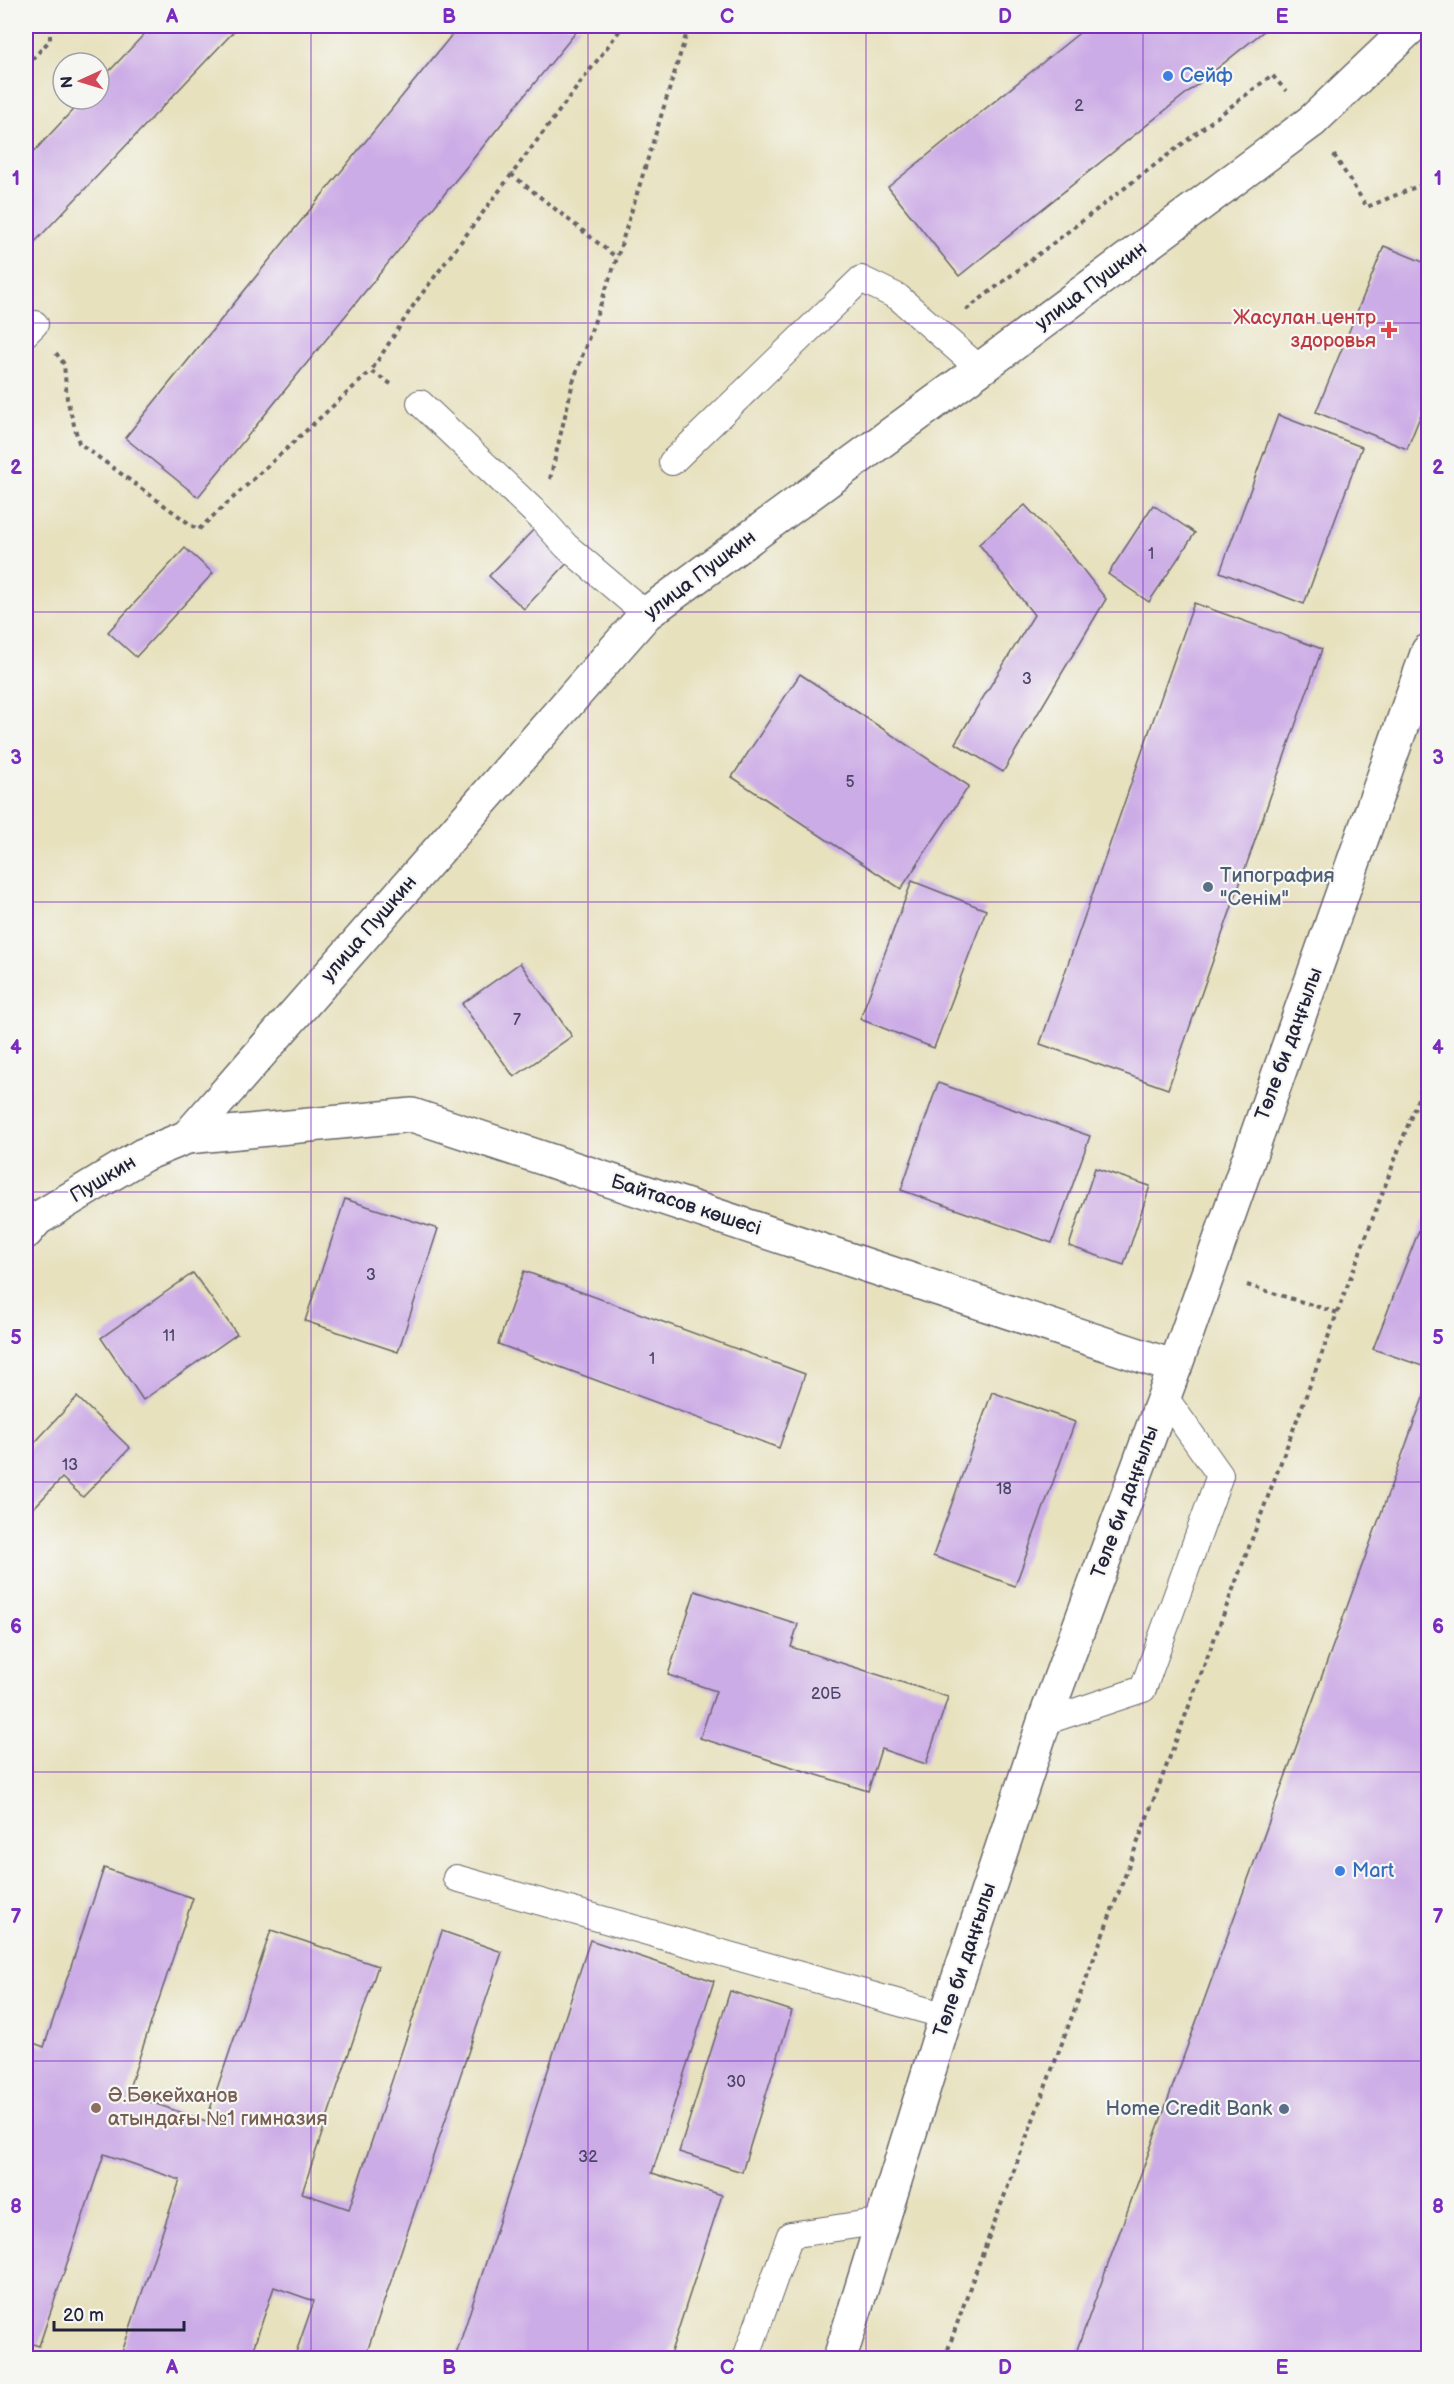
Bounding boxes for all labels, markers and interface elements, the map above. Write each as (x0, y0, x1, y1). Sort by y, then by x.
text: A (165, 5, 179, 29)
text: B (442, 5, 456, 29)
text: C (720, 5, 734, 29)
text: D (998, 5, 1012, 29)
text: E (1276, 5, 1289, 29)
north arrow (51, 51, 111, 111)
place label: Сейф (1180, 64, 1233, 88)
marker: Сейф (1161, 69, 1175, 83)
text: N (58, 75, 77, 89)
house number: 2 (1074, 97, 1084, 116)
text: 1 (12, 167, 20, 191)
text: 1 (1434, 167, 1442, 191)
street label: улица Пушкин (1030, 236, 1152, 336)
place label: Жасулан центр здоровья (1233, 306, 1377, 353)
marker: Жасулан центр здоровья (1380, 321, 1398, 339)
text: 2 (10, 456, 22, 480)
text: 2 (1432, 456, 1444, 480)
street label: улица Пушкин (639, 525, 761, 625)
house number: 1 (1148, 545, 1154, 564)
house number: 3 (1022, 670, 1032, 689)
text: 3 (10, 746, 22, 770)
text: 3 (1432, 746, 1444, 770)
house number: 5 (845, 773, 855, 792)
place label: Типография "Сенім" (1220, 864, 1335, 911)
street label: улица Пушкин (316, 871, 422, 987)
marker: Типография "Сенім" (1201, 880, 1215, 894)
street label: Төле би даңғылы (1250, 964, 1328, 1124)
house number: 7 (513, 1011, 521, 1030)
text: 4 (10, 1036, 22, 1060)
text: 4 (1432, 1036, 1444, 1060)
street label: Пушкин (66, 1150, 140, 1208)
street label: Байтасов көшесі (608, 1169, 764, 1241)
house number: 3 (366, 1266, 376, 1285)
text: 5 (10, 1326, 22, 1350)
text: 5 (1432, 1326, 1444, 1350)
house number: 11 (163, 1327, 175, 1346)
house number: 1 (649, 1350, 655, 1369)
street label: Төле би даңғылы (1086, 1422, 1164, 1582)
house number: 13 (62, 1456, 78, 1475)
house number: 18 (996, 1480, 1012, 1499)
text: 6 (10, 1615, 22, 1639)
text: 6 (1432, 1615, 1444, 1639)
house number: 20Б (811, 1685, 842, 1704)
place label: Mart (1352, 1859, 1394, 1883)
marker: Mart (1333, 1864, 1347, 1878)
street label: Төле би даңғылы (929, 1880, 1001, 2040)
text: 7 (10, 1905, 22, 1929)
text: 7 (1432, 1905, 1444, 1929)
house number: 30 (726, 2073, 746, 2092)
place label: Ә.Бөкейханов атындағы №1 гимназия (108, 2084, 328, 2131)
place label: Home Credit Bank (1106, 2097, 1272, 2121)
marker: Ә.Бөкейханов атындағы №1 гимназия (89, 2101, 103, 2115)
marker: Home Credit Bank (1277, 2102, 1291, 2116)
house number: 32 (578, 2148, 598, 2167)
text: 8 (10, 2195, 22, 2219)
text: 8 (1432, 2195, 1444, 2219)
scale bar (54, 2294, 184, 2332)
text: 20 m (63, 2305, 104, 2326)
text: A (165, 2356, 179, 2380)
text: B (442, 2356, 456, 2380)
text: C (720, 2356, 734, 2380)
text: D (998, 2356, 1012, 2380)
text: E (1276, 2356, 1289, 2380)

